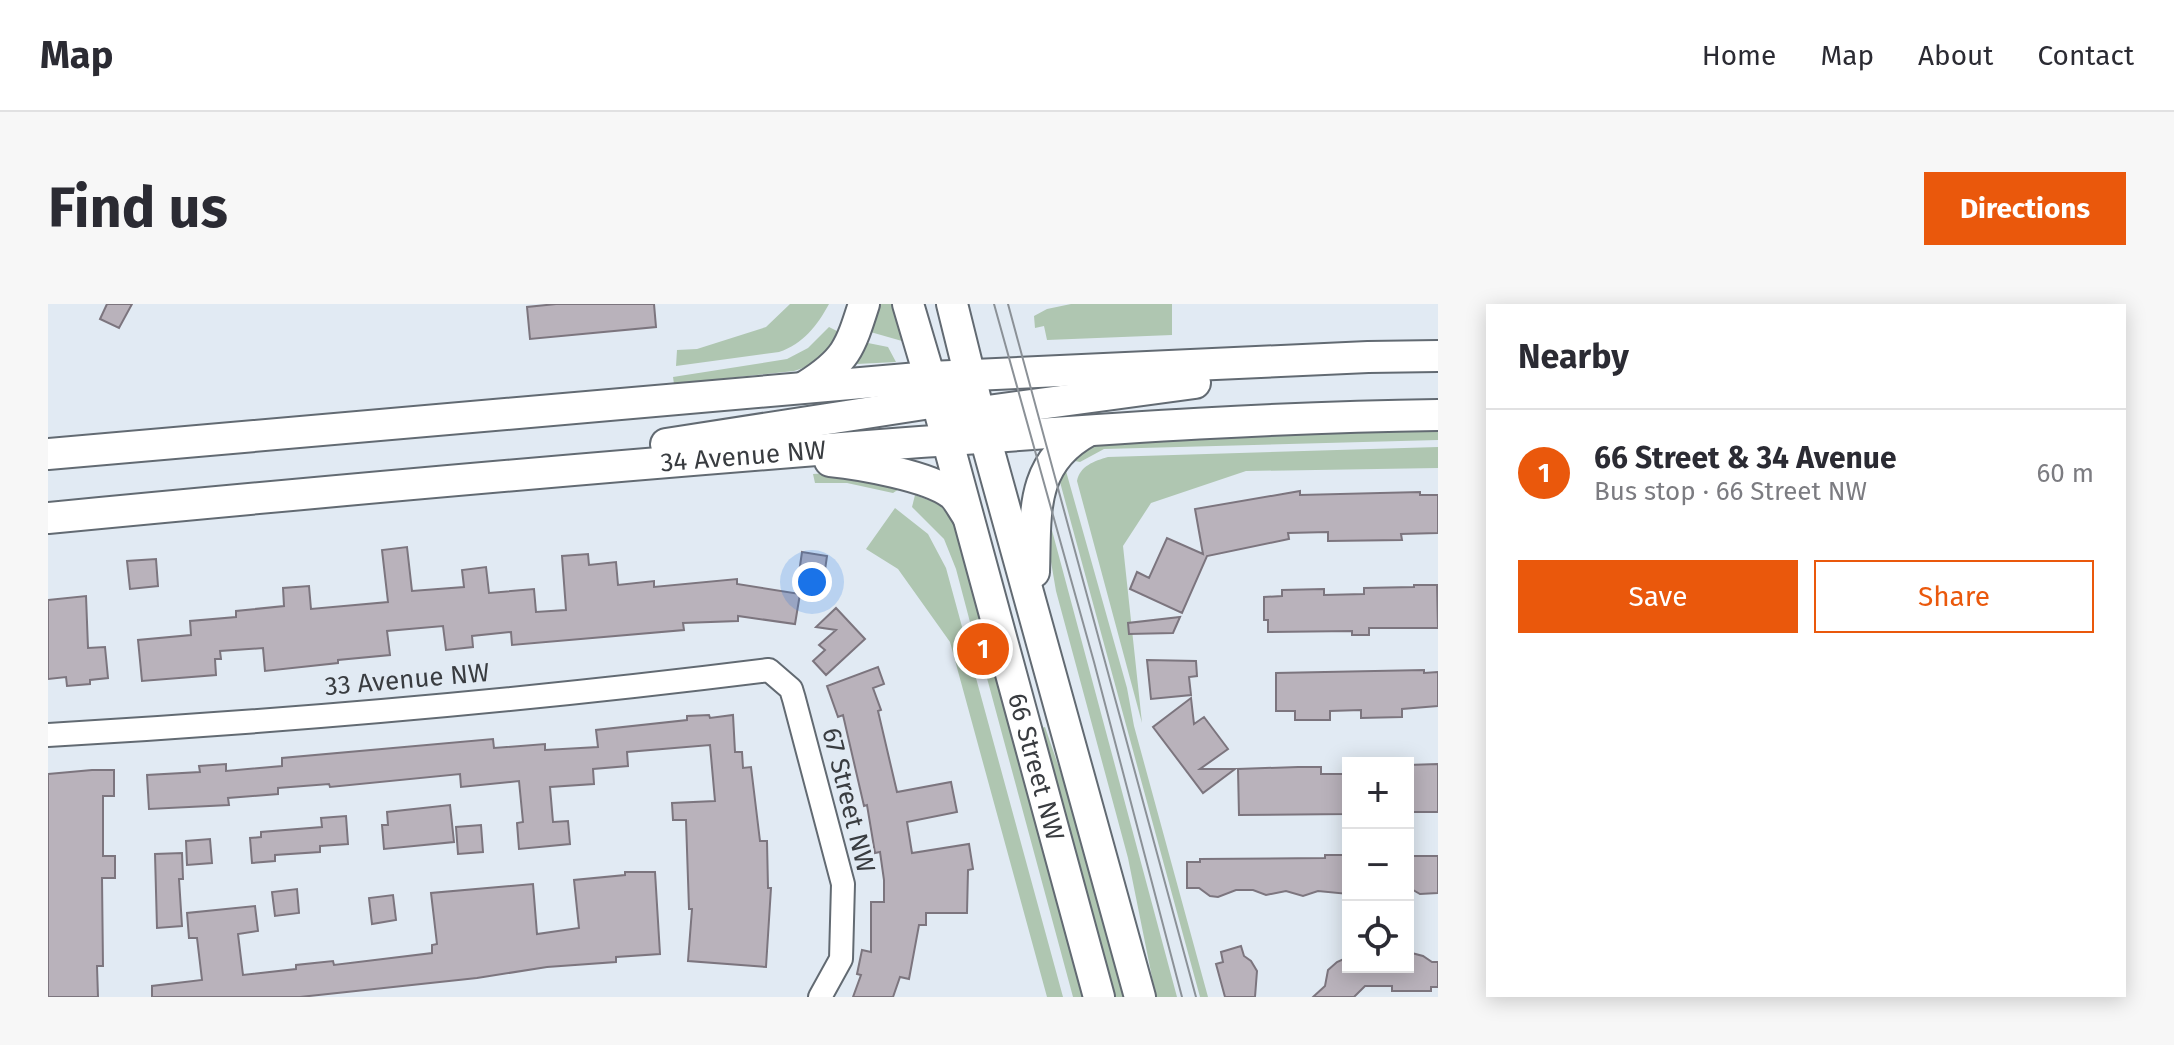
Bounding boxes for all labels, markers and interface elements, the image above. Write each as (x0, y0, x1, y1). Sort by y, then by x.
text: Map (40, 32, 113, 78)
text: Home (1702, 39, 1776, 72)
text: Map (1820, 39, 1874, 72)
text: About (1918, 39, 1993, 72)
text: Contact (2037, 39, 2134, 72)
button: Directions (1924, 172, 2126, 245)
text: Find us (48, 175, 228, 242)
text: Nearby (1518, 336, 1629, 377)
street label: 34 Avenue NW (659, 434, 827, 479)
text: 66 Street & 34 Avenue (1594, 440, 1897, 476)
text: 1 (1538, 458, 1550, 489)
text: 60 m (2036, 458, 2094, 489)
text: Bus stop · 66 Street NW (1594, 476, 1867, 507)
button: Save (1518, 560, 1798, 633)
button: Share (1814, 560, 2094, 633)
your location (792, 562, 832, 602)
pin: 1 (957, 619, 1009, 679)
street label: 33 Avenue NW (323, 657, 491, 702)
street label: 66 Street NW (1001, 690, 1071, 844)
street label: 67 Street NW (816, 724, 881, 876)
map controls (1342, 757, 1414, 973)
button: + (1342, 757, 1414, 829)
button: − (1342, 829, 1414, 901)
button: locate (1342, 901, 1414, 973)

